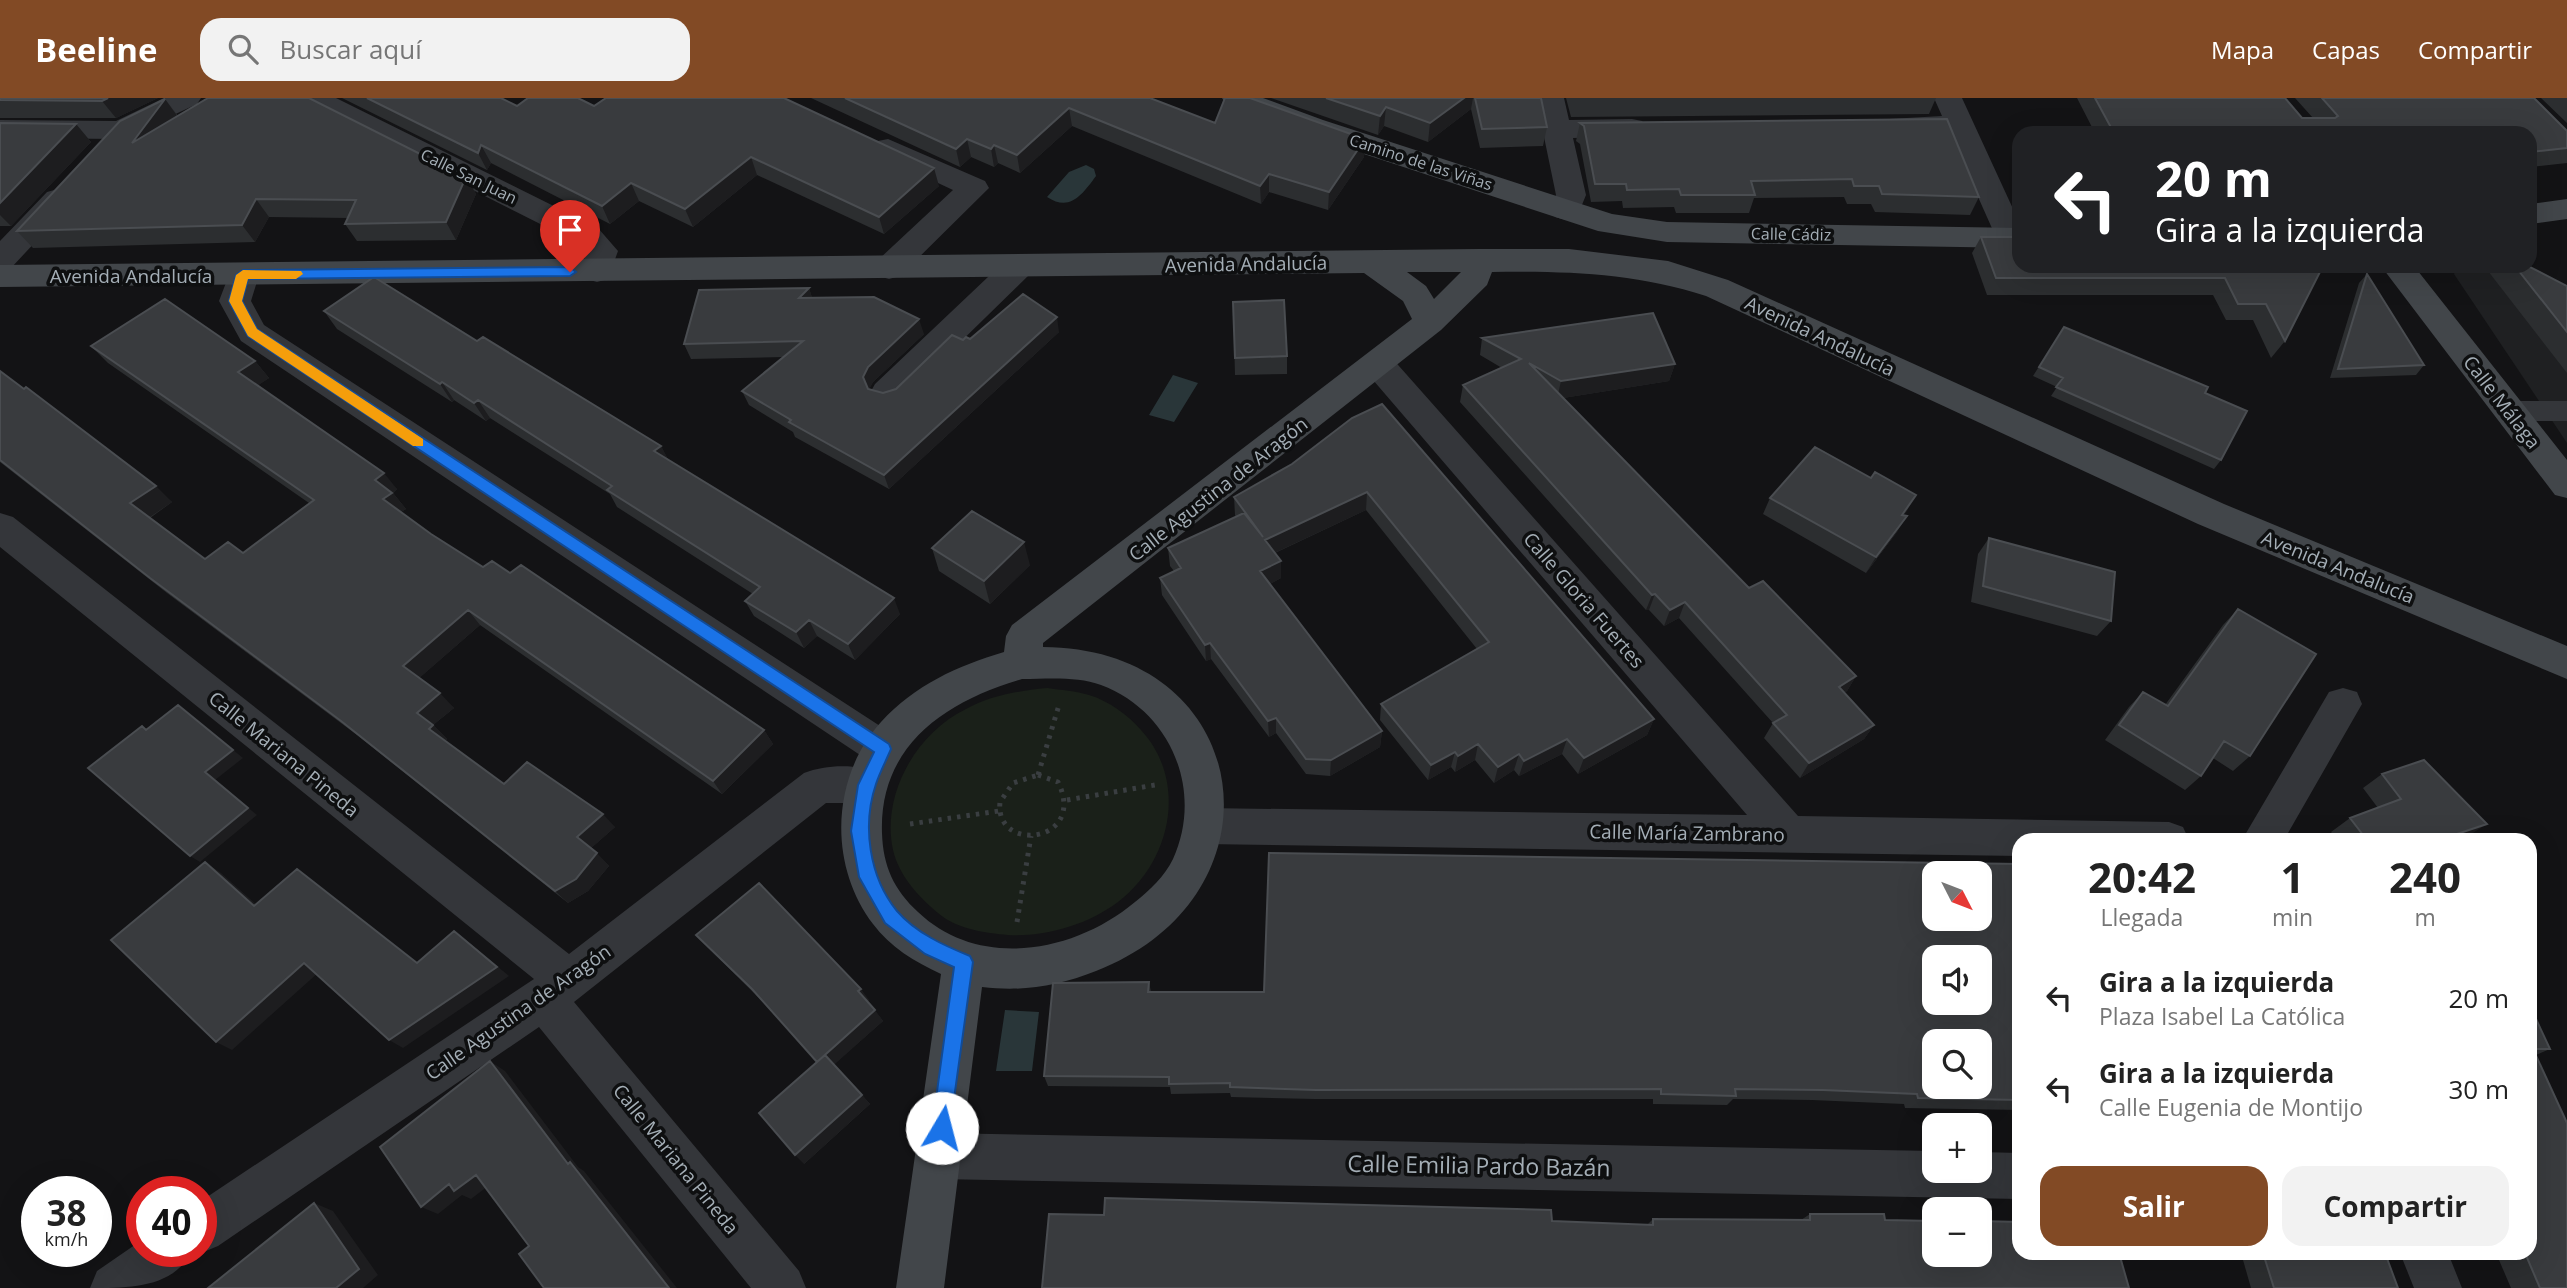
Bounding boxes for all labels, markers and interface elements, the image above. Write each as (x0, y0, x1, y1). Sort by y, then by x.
search box (200, 18, 690, 81)
text: Beeline (35, 27, 158, 72)
icon: search (224, 30, 262, 68)
text: Buscar aquí (280, 31, 422, 67)
text: Mapa (2211, 33, 2274, 66)
text: Capas (2312, 33, 2380, 66)
text: Compartir (2418, 33, 2532, 66)
street label: Camino de las Viñas (1347, 129, 1495, 195)
street label: Calle San Juan (417, 143, 521, 209)
text: 20 m (2155, 145, 2272, 211)
icon: left (2040, 154, 2131, 245)
pin (540, 200, 600, 272)
text: Gira a la izquierda (2155, 208, 2425, 251)
icon: arrive (551, 211, 589, 249)
street label: Calle Cádiz (1751, 222, 1831, 246)
street label: Avenida Andalucía (1165, 250, 1327, 278)
street label: Avenida Andalucía (50, 263, 212, 289)
street label: Avenida Andalucía (1741, 290, 1899, 382)
street label: Calle Málaga (2457, 350, 2547, 454)
street label: Calle Agustina de Aragón (1123, 411, 1313, 567)
street label: Avenida Andalucía (2258, 525, 2418, 609)
street label: Calle Gloria Fuertes (1518, 526, 1650, 674)
street label: Calle Mariana Pineda (203, 685, 365, 823)
street label: Calle María Zambrano (1589, 818, 1785, 848)
text: 20:42 (2088, 848, 2196, 905)
text: 1 (2280, 848, 2305, 905)
text: 240 (2389, 848, 2461, 905)
north arrow (1922, 861, 1992, 931)
map controls (1922, 861, 1992, 1267)
text: Llegada (2101, 901, 2183, 933)
text: min (2272, 901, 2313, 933)
text: m (2414, 901, 2436, 933)
street label: Calle Agustina de Aragón (420, 938, 616, 1086)
button: sound (1922, 945, 1992, 1015)
text: Gira a la izquierda (2099, 964, 2334, 1000)
icon: left (2040, 979, 2078, 1017)
text: 20 m (2448, 980, 2509, 1016)
text: Plaza Isabel La Católica (2099, 1000, 2345, 1032)
button: search (1922, 1029, 1992, 1099)
text: Gira a la izquierda (2099, 1055, 2334, 1091)
icon: left (2040, 1070, 2078, 1108)
text: 30 m (2448, 1071, 2509, 1107)
street label: Calle Mariana Pineda (607, 1078, 745, 1240)
position arrow (905, 1091, 979, 1165)
text: Calle Eugenia de Montijo (2099, 1091, 2363, 1123)
button: + (1922, 1113, 1992, 1183)
street label: Calle Emilia Pardo Bazán (1347, 1147, 1611, 1183)
button: Salir (2040, 1166, 2268, 1246)
button: Compartir (2282, 1166, 2509, 1246)
speed limit sign: 40 (126, 1176, 217, 1267)
text: 38 (46, 1189, 87, 1236)
button: − (1922, 1197, 1992, 1267)
text: km/h (45, 1227, 88, 1251)

